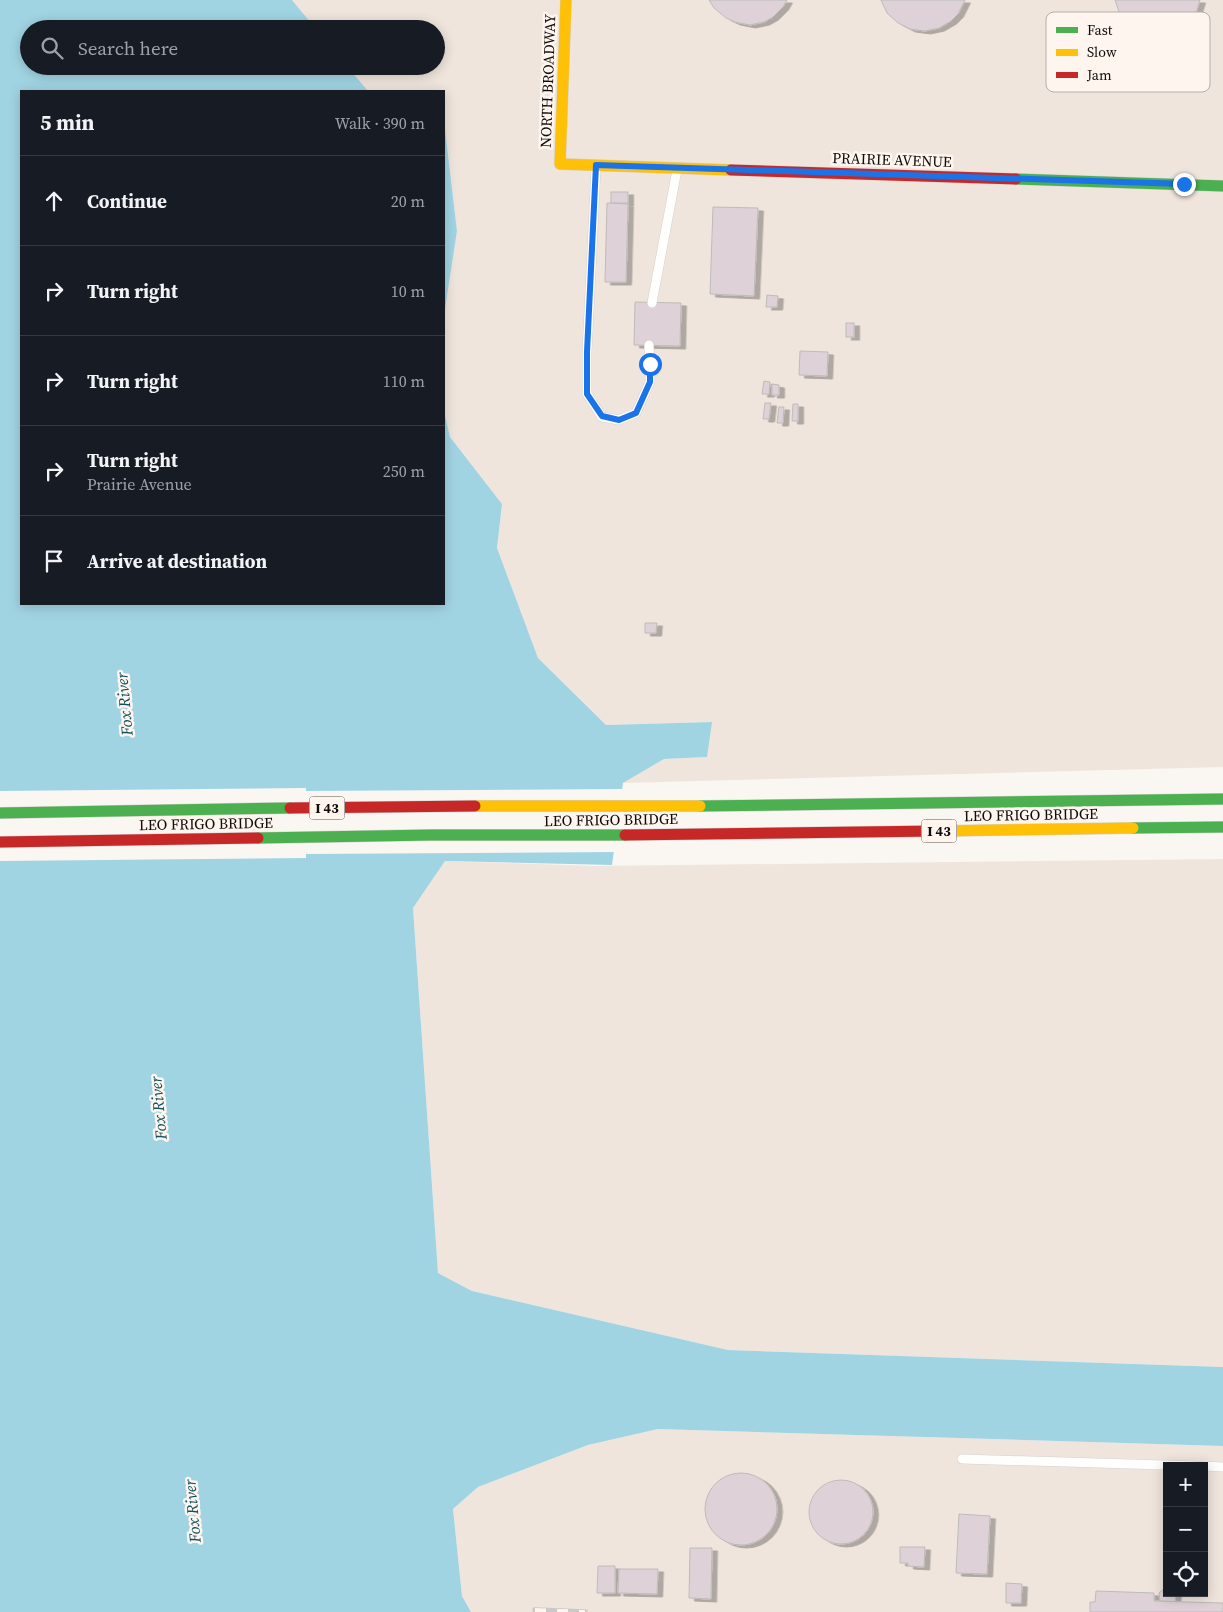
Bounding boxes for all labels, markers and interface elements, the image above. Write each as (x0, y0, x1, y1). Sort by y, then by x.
legend (1046, 12, 1210, 92)
street label: NORTH BROADWAY (535, 13, 560, 148)
search box (20, 20, 445, 75)
text: Fast (1087, 20, 1113, 40)
icon: search (38, 34, 66, 62)
text: Search here (78, 35, 178, 61)
text: Slow (1087, 42, 1117, 62)
text: Jam (1086, 65, 1112, 85)
text: 5 min (40, 108, 95, 137)
text: Walk · 390 m (335, 112, 425, 134)
street label: PRAIRIE AVENUE (832, 147, 952, 172)
route end (1173, 173, 1196, 196)
icon: ahead (40, 187, 68, 215)
text: Continue (87, 188, 167, 214)
text: 20 m (391, 190, 425, 212)
icon: right (40, 277, 68, 305)
text: Turn right (87, 278, 178, 304)
text: 10 m (391, 280, 425, 302)
route start (639, 353, 662, 376)
icon: right (40, 367, 68, 395)
text: Turn right (87, 368, 178, 394)
text: 110 m (383, 370, 425, 392)
text: Turn right (87, 447, 178, 473)
icon: right (40, 457, 68, 485)
text: 250 m (383, 460, 425, 482)
text: Prairie Avenue (87, 473, 192, 495)
icon: arrive (40, 547, 68, 575)
text: Arrive at destination (87, 548, 267, 574)
water label: Fox River (110, 671, 138, 738)
road number: I 43 (310, 796, 344, 820)
street label: LEO FRIGO BRIDGE (964, 803, 1098, 826)
street label: LEO FRIGO BRIDGE (544, 808, 678, 831)
street label: LEO FRIGO BRIDGE (139, 812, 273, 835)
road number: I 43 (922, 819, 956, 842)
water label: Fox River (144, 1075, 172, 1142)
map controls (1163, 1462, 1208, 1597)
button: + (1163, 1462, 1208, 1507)
water label: Fox River (178, 1478, 206, 1545)
button: − (1163, 1507, 1208, 1552)
button: locate (1163, 1552, 1208, 1597)

